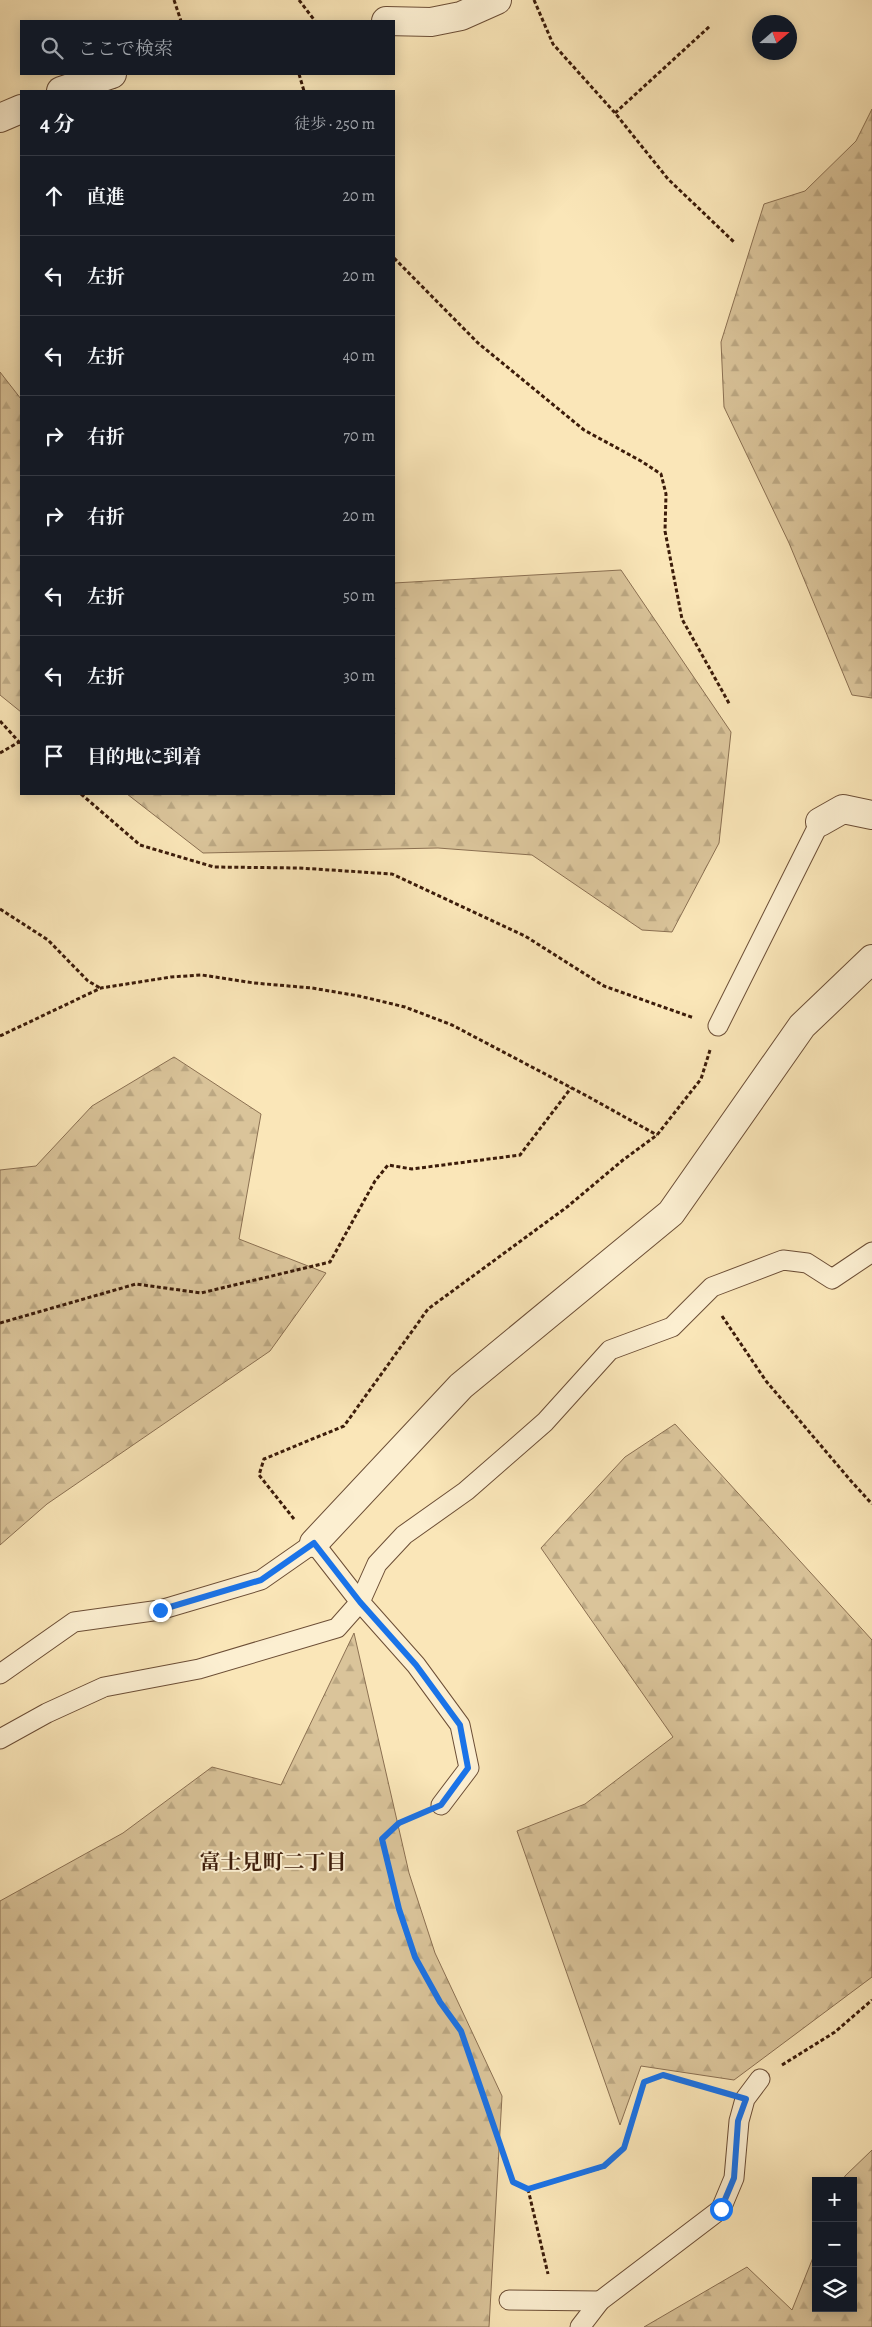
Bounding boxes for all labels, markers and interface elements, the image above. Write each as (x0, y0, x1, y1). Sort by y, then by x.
north arrow (752, 15, 797, 60)
search box (20, 20, 395, 75)
icon: search (38, 34, 66, 62)
text: ここで検索 (78, 36, 173, 62)
text: 4 分 (40, 110, 75, 138)
text: 徒歩 · 250 m (294, 113, 375, 135)
icon: ahead (40, 182, 68, 210)
text: 直進 (87, 184, 125, 210)
text: 20 m (342, 185, 375, 207)
icon: left (40, 262, 68, 290)
text: 左折 (87, 264, 125, 290)
text: 20 m (342, 265, 375, 287)
icon: left (40, 342, 68, 370)
text: 左折 (87, 344, 125, 370)
text: 40 m (343, 345, 375, 367)
icon: right (40, 422, 68, 450)
text: 右折 (87, 424, 125, 450)
text: 70 m (343, 425, 375, 447)
icon: right (40, 502, 68, 530)
text: 右折 (87, 504, 125, 530)
text: 20 m (342, 505, 375, 527)
icon: left (40, 582, 68, 610)
text: 左折 (87, 584, 125, 610)
text: 50 m (343, 585, 375, 607)
icon: left (40, 662, 68, 690)
text: 左折 (87, 664, 125, 690)
text: 30 m (343, 665, 375, 687)
icon: arrive (40, 742, 68, 770)
text: 目的地に到着 (87, 744, 201, 770)
route end (149, 1599, 172, 1622)
district label: 富士見町二丁目 (200, 1848, 347, 1876)
map controls (812, 2177, 857, 2312)
button: + (812, 2177, 857, 2222)
route start (710, 2198, 733, 2221)
button: − (812, 2222, 857, 2267)
button: layers (812, 2267, 857, 2312)

